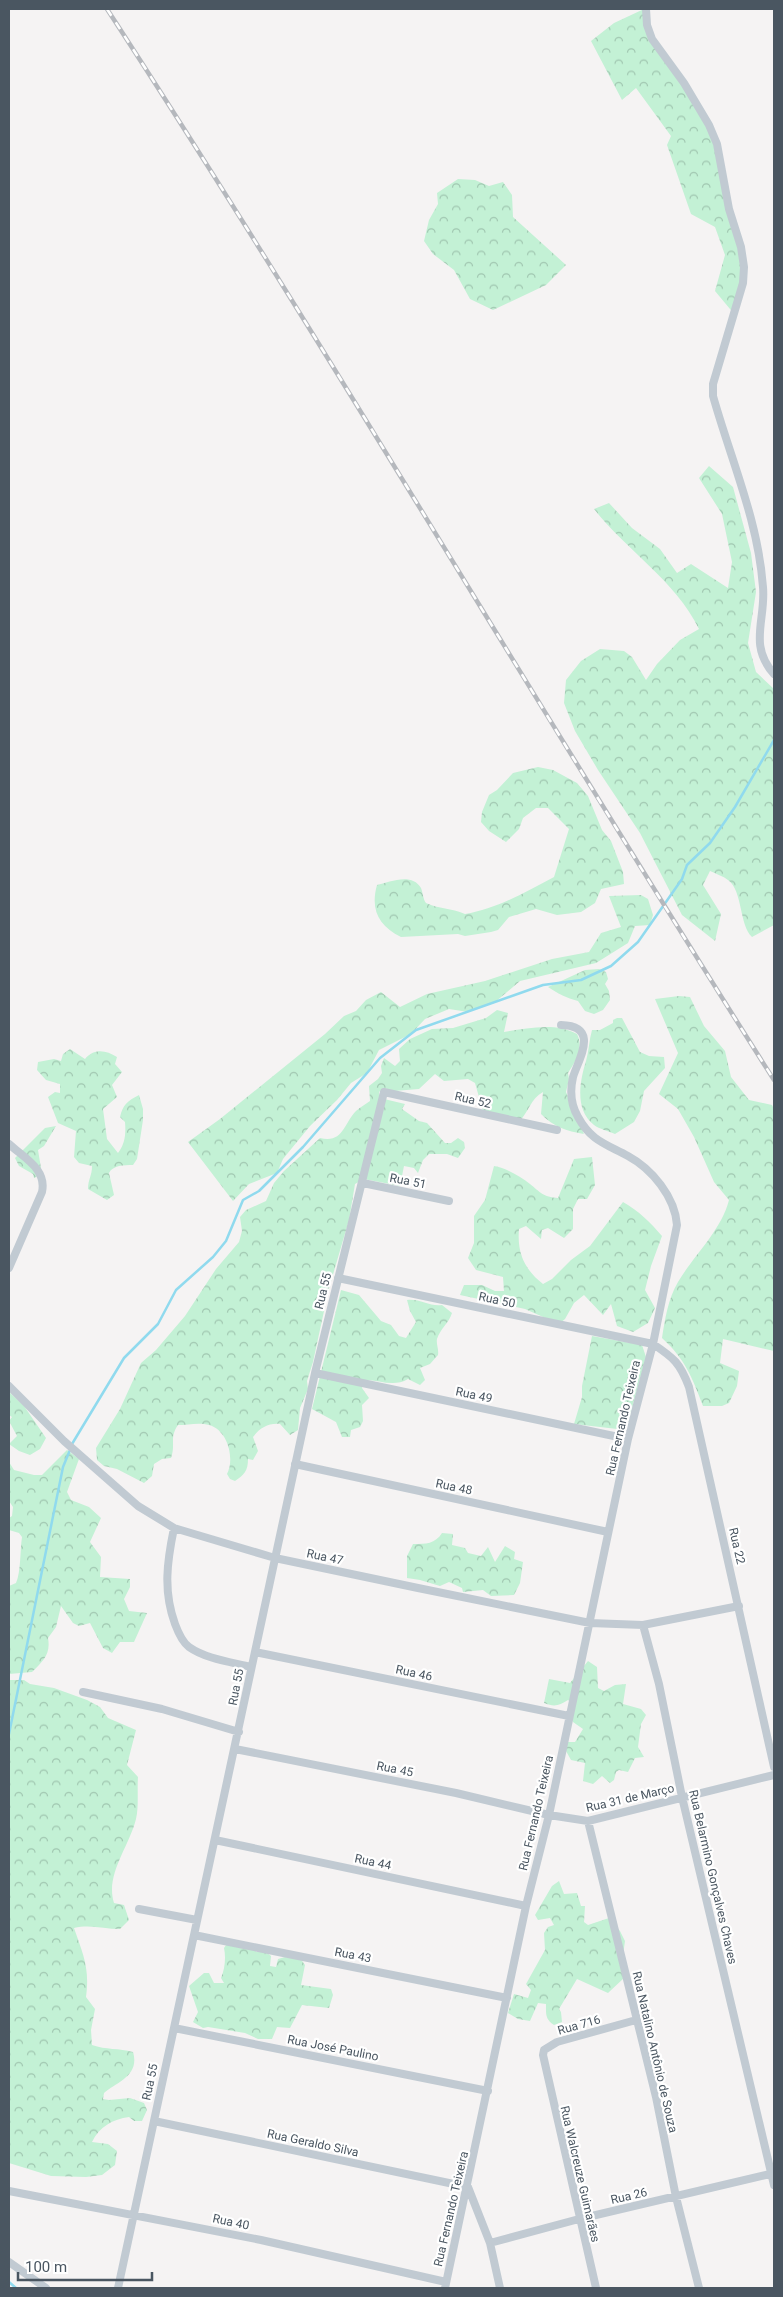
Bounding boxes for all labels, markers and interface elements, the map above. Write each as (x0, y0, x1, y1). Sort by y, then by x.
street label: Rua 52 (453, 1089, 493, 1111)
street label: Rua 51 (388, 1171, 428, 1191)
street label: Rua 55 (312, 1271, 334, 1311)
street label: Rua 50 (477, 1289, 517, 1311)
street label: Rua Fernando Teixeira (603, 1359, 643, 1477)
street label: Rua 49 (454, 1384, 494, 1406)
street label: Rua 48 (434, 1476, 474, 1498)
street label: Rua 22 (726, 1526, 748, 1566)
street label: Rua 47 (305, 1546, 345, 1568)
street label: Rua 46 (394, 1662, 434, 1684)
street label: Rua 55 (226, 1667, 246, 1707)
street label: Rua Fernando Teixeira (516, 1754, 556, 1872)
street label: Rua 45 (375, 1759, 415, 1779)
street label: Rua 31 de Março (584, 1781, 676, 1815)
street label: Rua Belarmino Gonçalves Chaves (686, 1788, 740, 1966)
street label: Rua 44 (353, 1851, 393, 1873)
street label: Rua 43 (333, 1945, 373, 1965)
street label: Rua Natalino Antônio de Souza (630, 1970, 680, 2134)
street label: Rua 716 (556, 2012, 602, 2038)
street label: Rua José Paulino (286, 2032, 380, 2064)
street label: Rua 55 (139, 2062, 161, 2102)
street label: Rua Walcreuze Guimarães (557, 2104, 603, 2244)
street label: Rua Geraldo Silva (266, 2126, 360, 2160)
street label: Rua Fernando Teixeira (431, 2150, 471, 2268)
street label: Rua 26 (609, 2185, 649, 2207)
street label: Rua 40 (211, 2211, 251, 2233)
scale bar (18, 2250, 151, 2282)
text: 100 m (25, 2258, 67, 2276)

